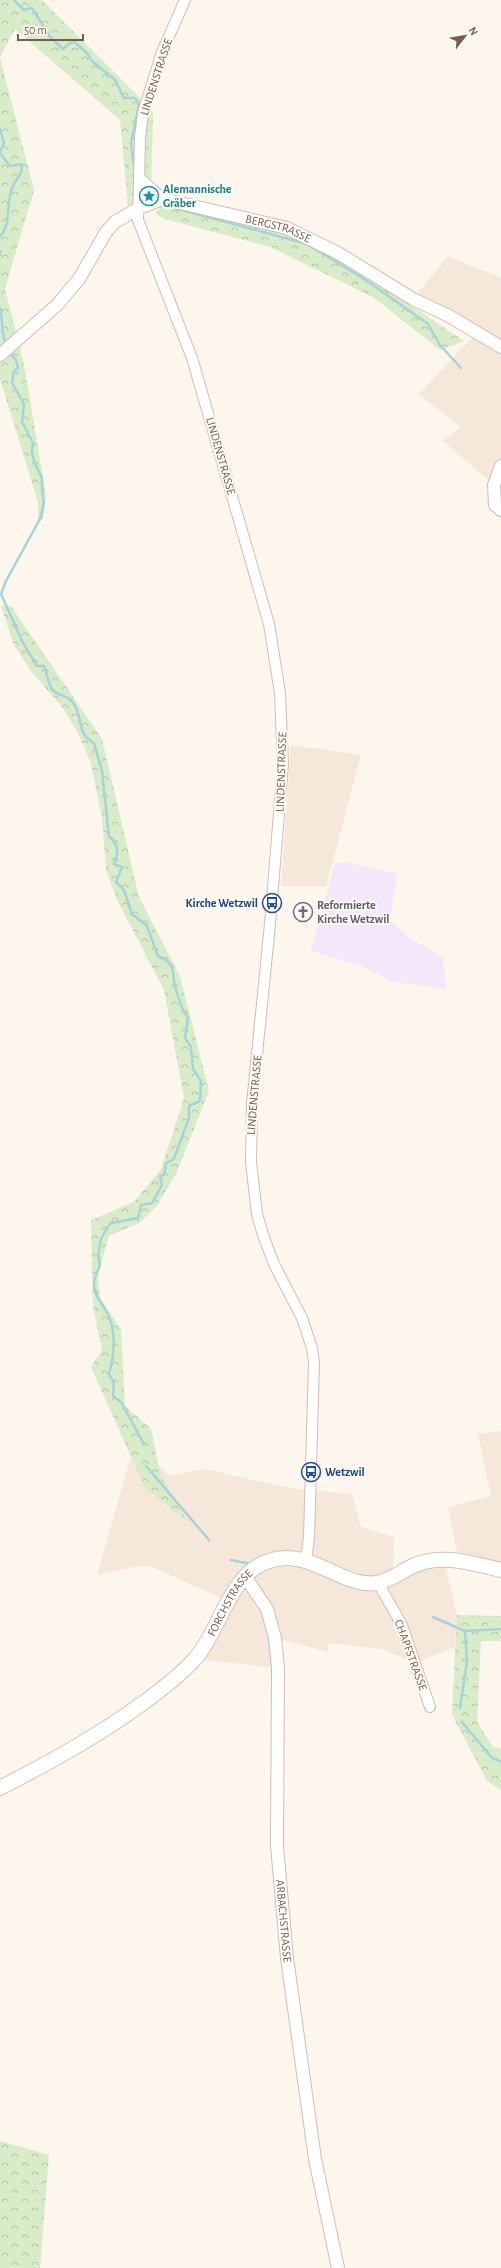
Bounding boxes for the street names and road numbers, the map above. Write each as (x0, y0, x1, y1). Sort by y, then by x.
street label: LINDENSTRASSE (138, 37, 174, 117)
street label: BERGSTRASSE (244, 213, 313, 245)
street label: LINDENSTRASSE (204, 416, 238, 496)
street label: LINDENSTRASSE (274, 732, 288, 812)
street label: LINDENSTRASSE (245, 1054, 263, 1135)
street label: FORCHSTRASSE (205, 1567, 255, 1638)
street label: CHAPFSTRASSE (393, 1618, 430, 1692)
street label: ARBACHSTRASSE (274, 1879, 294, 1964)

